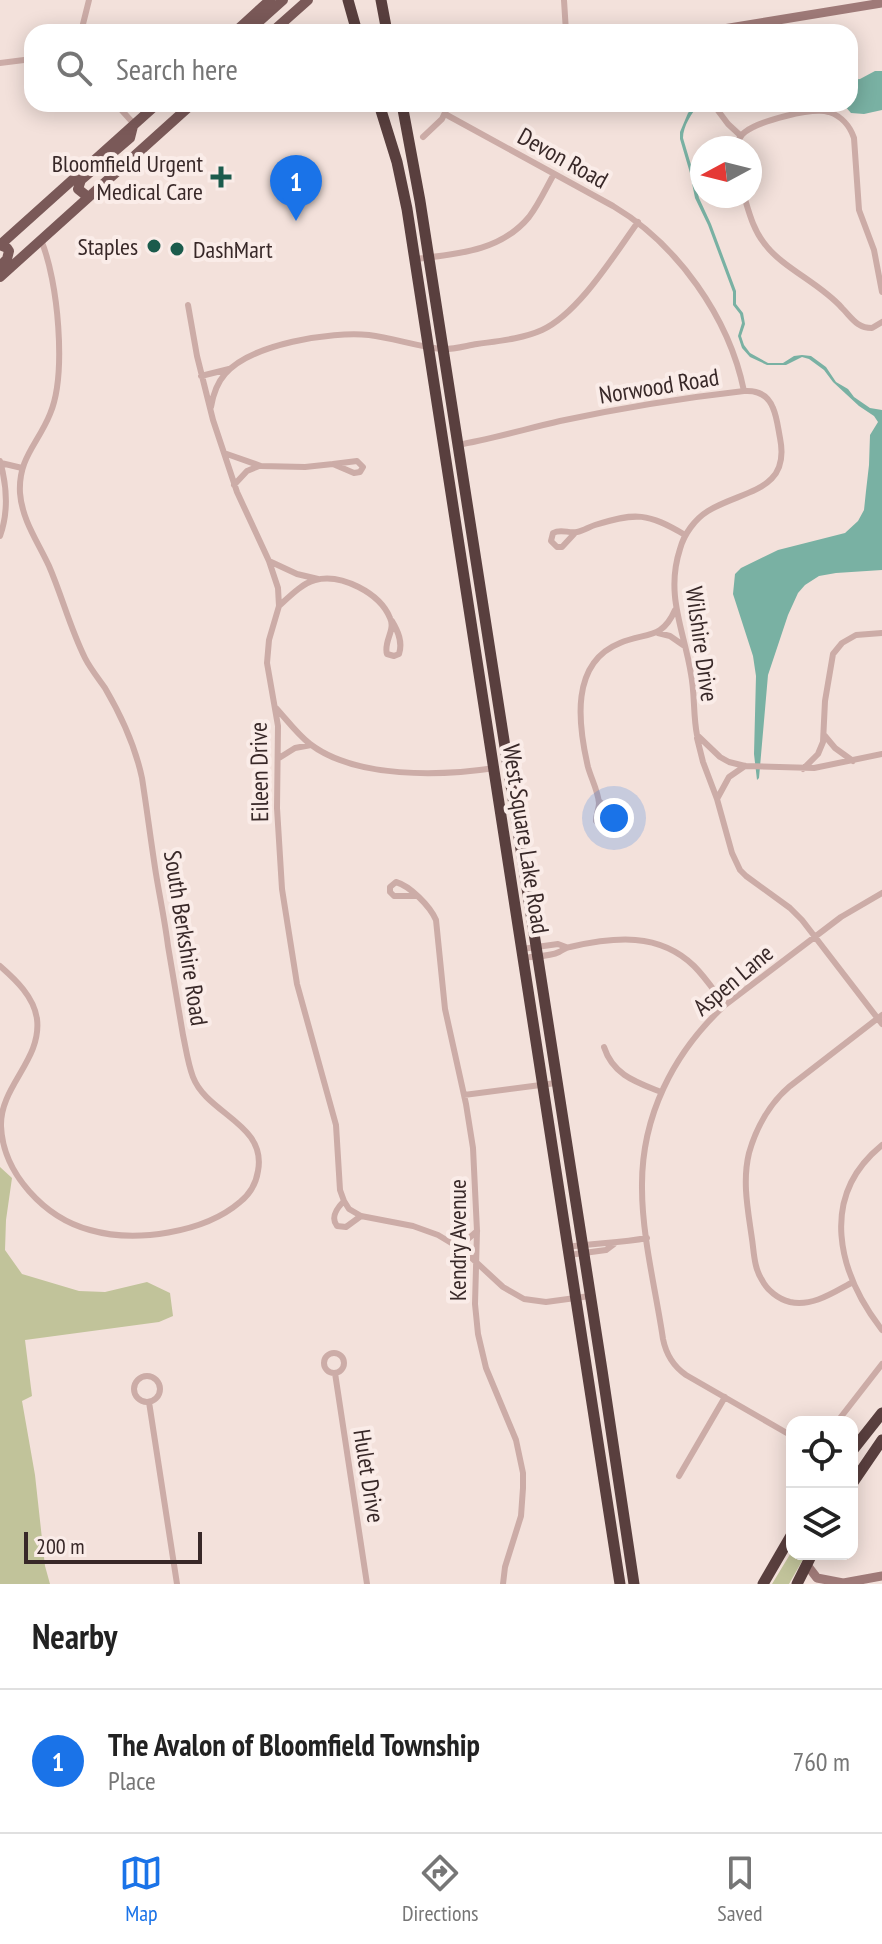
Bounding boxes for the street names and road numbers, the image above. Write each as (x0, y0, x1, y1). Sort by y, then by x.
street label: Devon Road (512, 121, 614, 195)
street label: Norwood Road (597, 361, 721, 411)
street label: Wilshire Drive (679, 584, 725, 704)
street label: Eileen Drive (243, 722, 275, 822)
street label: West Square Lake Road (496, 742, 556, 936)
street label: South Berkshire Road (157, 848, 215, 1028)
street label: Aspen Lane (687, 938, 779, 1022)
street label: Kendry Avenue (442, 1179, 473, 1301)
street label: Hulet Drive (346, 1427, 392, 1525)

